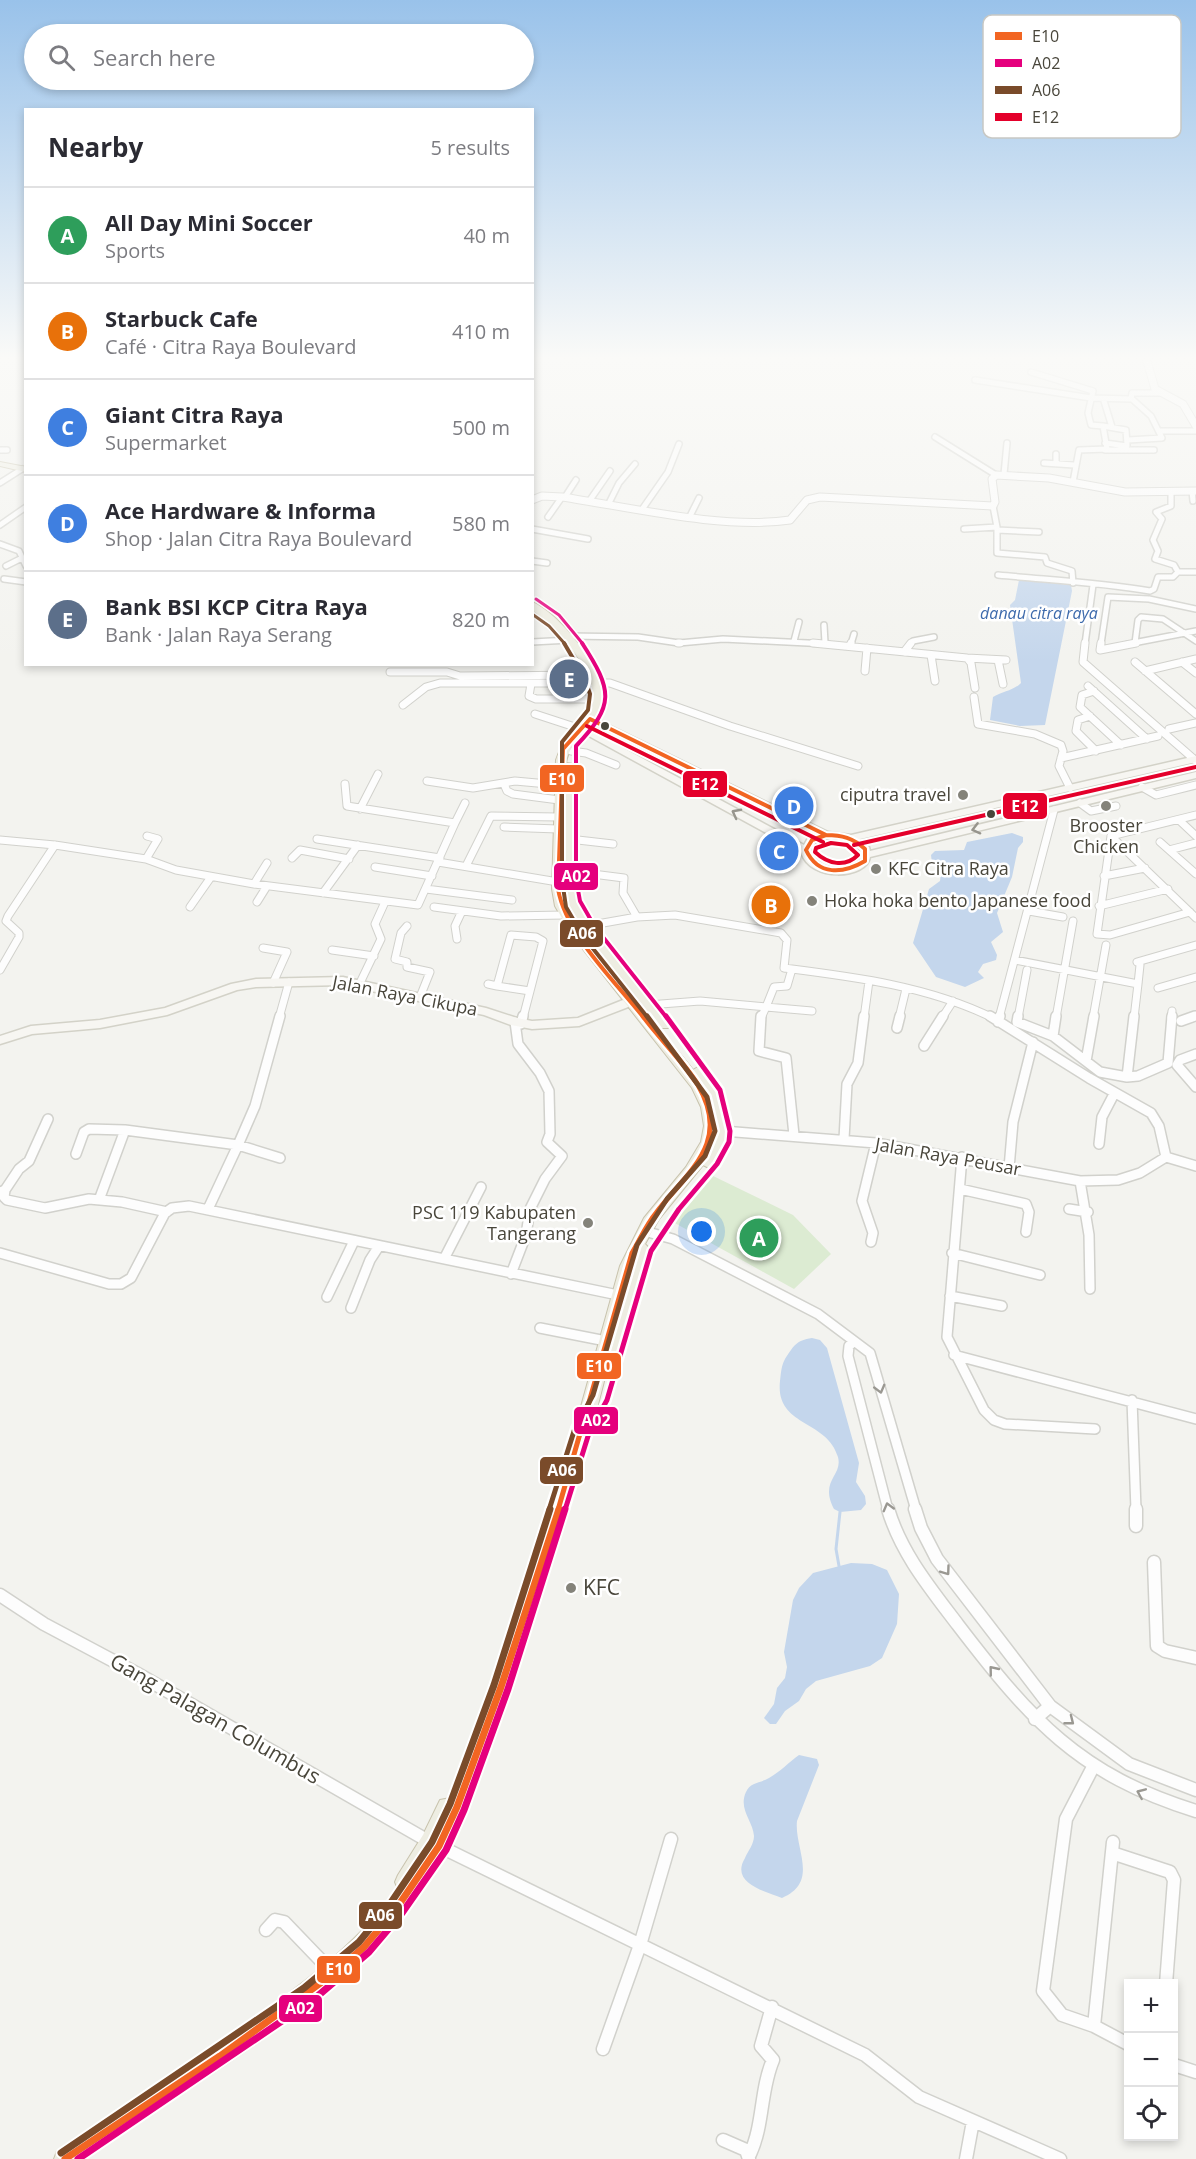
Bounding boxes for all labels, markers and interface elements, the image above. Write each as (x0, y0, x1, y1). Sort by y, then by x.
legend (983, 15, 1181, 138)
search box (24, 24, 534, 90)
text: E10 (1032, 25, 1059, 47)
icon: search (45, 41, 78, 74)
text: Search here (93, 42, 216, 72)
text: A02 (1032, 52, 1060, 74)
text: A06 (1032, 79, 1060, 101)
text: E12 (1032, 106, 1059, 128)
text: Nearby (48, 129, 143, 165)
text: 5 results (430, 134, 510, 161)
text: All Day Mini Soccer (105, 207, 313, 237)
text: A (61, 222, 74, 249)
text: 40 m (463, 222, 510, 249)
text: Sports (105, 237, 165, 264)
text: Starbuck Cafe (105, 303, 258, 333)
text: B (61, 318, 74, 345)
text: 410 m (452, 318, 510, 345)
text: Café · Citra Raya Boulevard (105, 333, 356, 360)
text: Giant Citra Raya (105, 399, 284, 429)
text: C (61, 414, 74, 441)
text: 500 m (452, 414, 510, 441)
text: Supermarket (105, 429, 227, 456)
text: Ace Hardware & Informa (105, 495, 376, 525)
text: D (60, 510, 75, 537)
text: 580 m (452, 510, 510, 537)
text: Shop · Jalan Citra Raya Boulevard (105, 525, 412, 552)
text: Bank BSI KCP Citra Raya (105, 591, 368, 621)
water label: danau citra raya (980, 602, 1098, 624)
text: E (62, 606, 73, 633)
text: 820 m (452, 606, 510, 633)
text: Bank · Jalan Raya Serang (105, 621, 332, 648)
pin: E (550, 656, 588, 702)
unlabelled marker (599, 720, 611, 732)
line badge: E10 (539, 764, 585, 793)
text: E10 (548, 768, 576, 790)
line badge: E12 (682, 770, 728, 798)
text: E12 (691, 773, 719, 795)
place label: ciputra travel (840, 782, 951, 806)
pin: D (774, 784, 814, 828)
marker: ciputra travel (956, 788, 970, 802)
line badge: E12 (1002, 792, 1048, 820)
text: E12 (1011, 795, 1039, 817)
marker: Brooster Chicken (1099, 799, 1113, 813)
unlabelled marker (985, 808, 997, 820)
one-way arrow (732, 809, 742, 820)
place label: Brooster Chicken (1069, 813, 1143, 858)
one-way arrow (971, 822, 982, 834)
pin: C (760, 828, 798, 874)
place label: KFC Citra Raya (888, 856, 1009, 880)
line badge: A02 (553, 862, 599, 891)
marker: KFC Citra Raya (869, 862, 883, 876)
text: A02 (561, 865, 591, 887)
pin: B (752, 882, 790, 928)
place label: Hoka hoka bento Japanese food (824, 888, 1091, 912)
marker: Hoka hoka bento Japanese food (805, 894, 819, 908)
line badge: A06 (559, 919, 604, 948)
text: A06 (567, 922, 597, 944)
street label: Jalan Raya Cikupa (329, 969, 480, 1021)
street label: Jalan Raya Peusar (871, 1131, 1024, 1181)
place label: PSC 119 Kabupaten Tangerang (412, 1200, 576, 1245)
marker: PSC 119 Kabupaten Tangerang (581, 1216, 595, 1230)
pin: A (740, 1216, 778, 1260)
your location (687, 1217, 716, 1246)
line badge: E10 (576, 1352, 622, 1380)
text: E10 (585, 1355, 613, 1377)
one-way arrow (872, 1384, 885, 1394)
line badge: A02 (573, 1406, 619, 1435)
text: A02 (581, 1409, 611, 1431)
line badge: A06 (539, 1456, 584, 1485)
text: A06 (547, 1459, 577, 1481)
one-way arrow (882, 1502, 895, 1512)
one-way arrow (939, 1565, 950, 1576)
place label: KFC (583, 1573, 620, 1601)
marker: KFC (564, 1581, 578, 1595)
street label: Gang Palagan Columbus (105, 1646, 326, 1790)
one-way arrow (989, 1666, 1000, 1677)
one-way arrow (1063, 1714, 1074, 1725)
one-way arrow (1136, 1788, 1147, 1800)
line badge: A06 (358, 1901, 403, 1930)
text: A06 (365, 1904, 395, 1926)
line badge: E10 (316, 1955, 361, 1984)
text: E10 (325, 1958, 353, 1980)
map controls (1124, 1979, 1178, 2141)
button: + (1124, 1979, 1178, 2033)
line badge: A02 (278, 1994, 323, 2023)
text: A02 (285, 1997, 315, 2019)
button: − (1124, 2033, 1178, 2087)
button: locate (1124, 2087, 1178, 2141)

